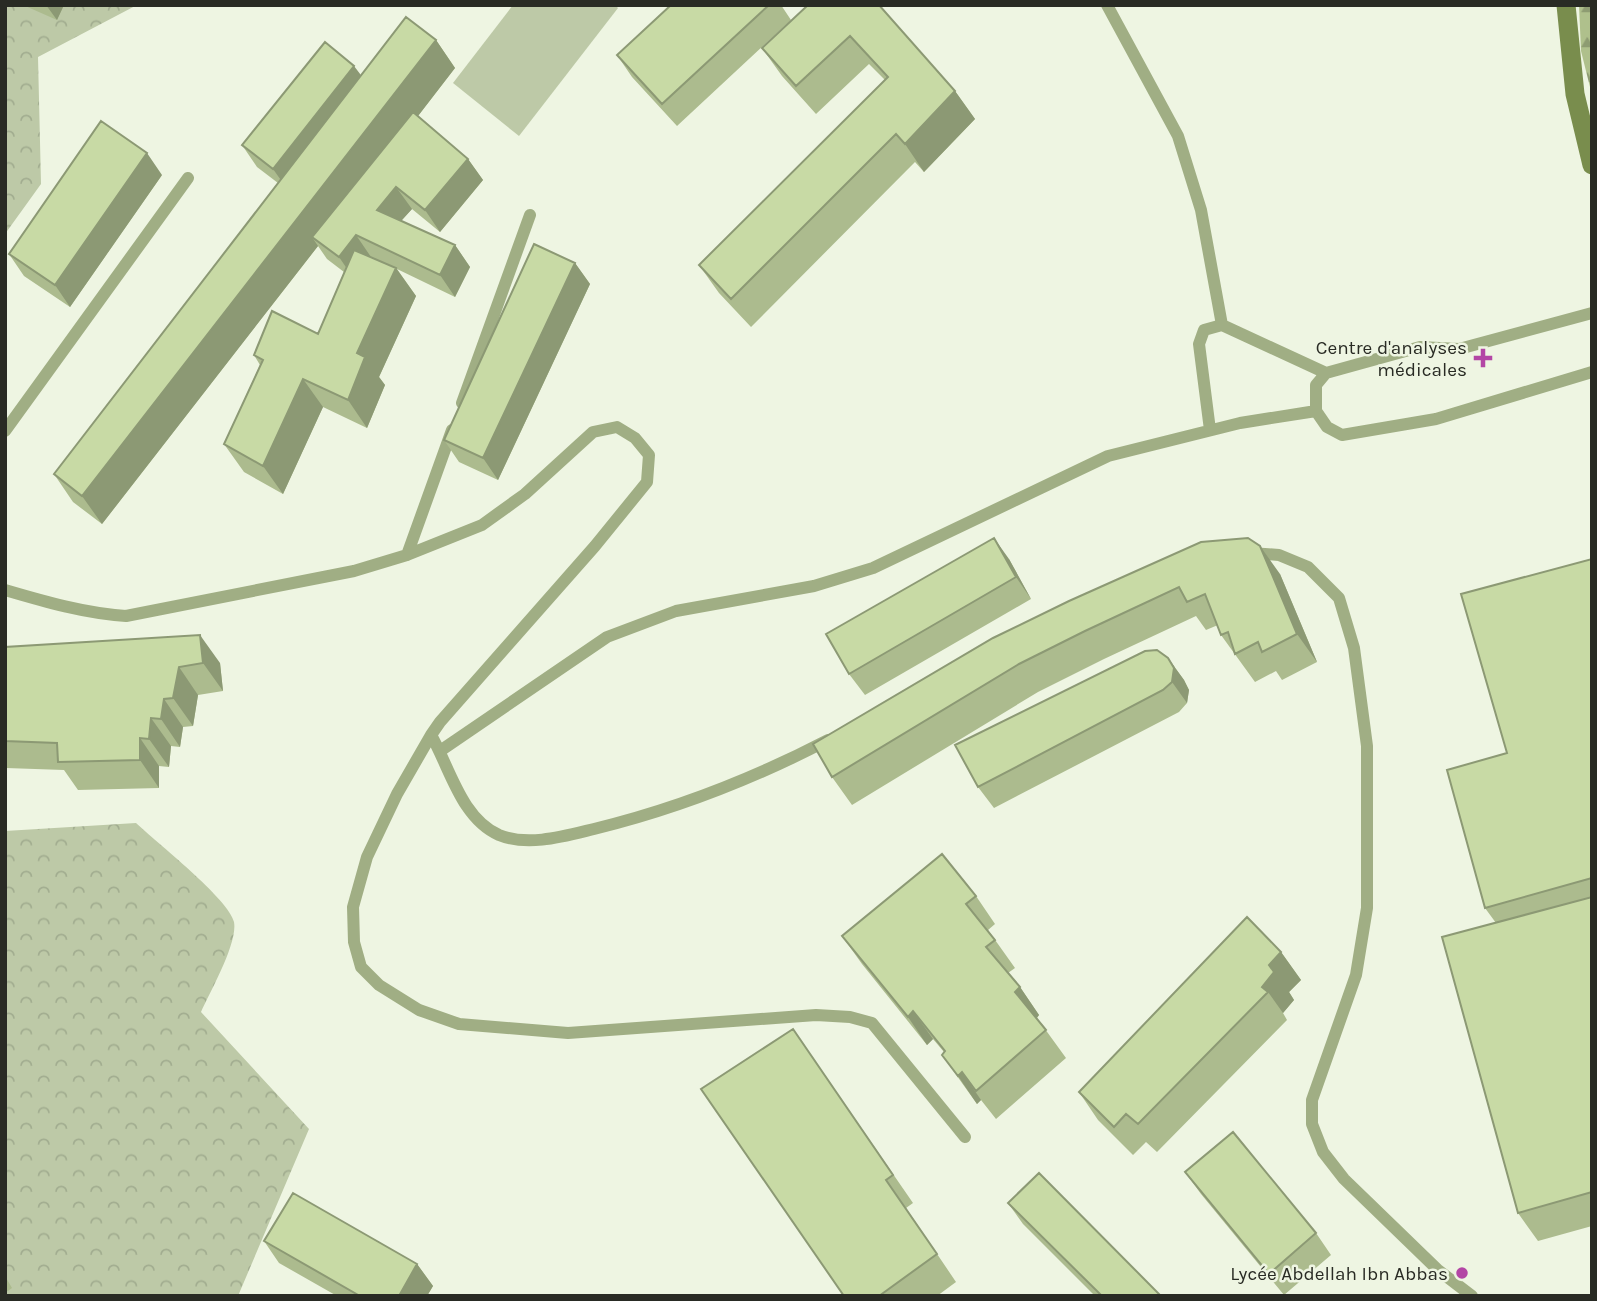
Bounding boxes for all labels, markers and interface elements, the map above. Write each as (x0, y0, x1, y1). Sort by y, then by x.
place label: Centre d'analyses médicales (1316, 337, 1467, 381)
marker: Centre d'analyses médicales (1473, 348, 1493, 368)
place label: Lycée Abdellah Ibn Abbas (1230, 1263, 1448, 1285)
marker: Lycée Abdellah Ibn Abbas (1454, 1265, 1470, 1281)

